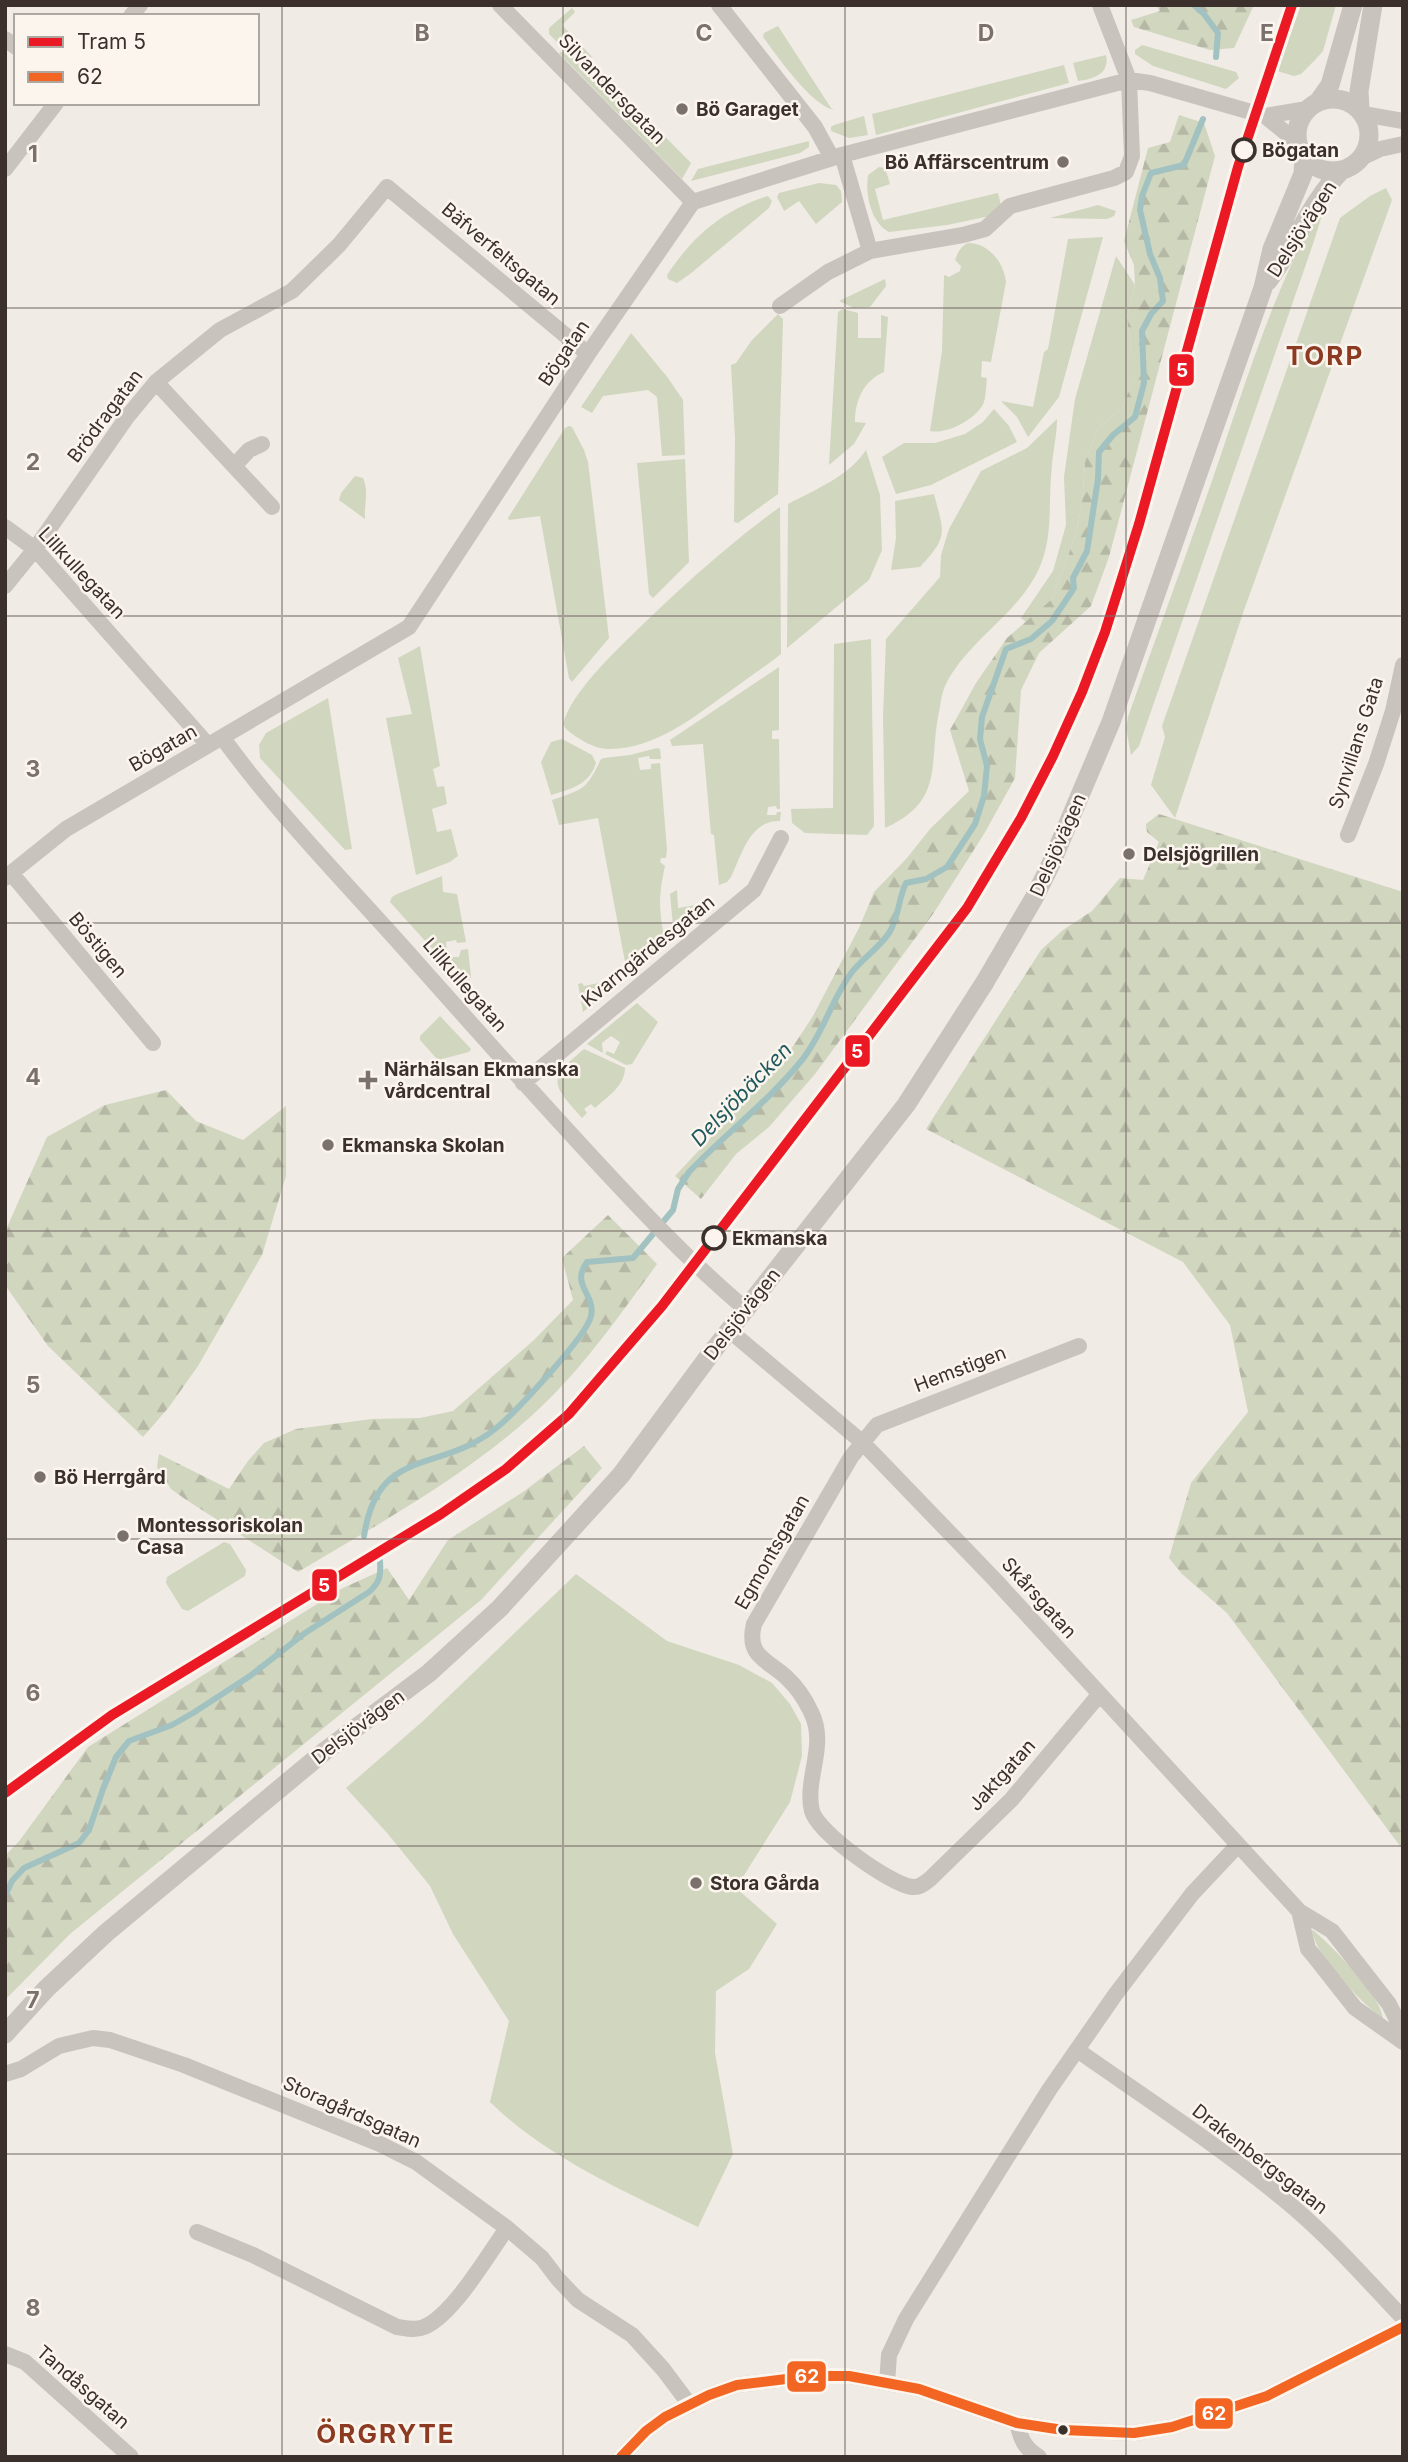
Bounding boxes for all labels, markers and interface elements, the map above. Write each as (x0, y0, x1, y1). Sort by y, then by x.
legend (14, 14, 259, 105)
text: B (414, 19, 430, 47)
text: C (695, 19, 713, 47)
text: D (978, 19, 994, 47)
text: E (1260, 19, 1274, 47)
text: Tram 5 (77, 29, 146, 54)
street label: Silvandersgatan (554, 29, 670, 149)
text: 62 (77, 64, 103, 89)
place label: Bö Garaget (696, 98, 799, 121)
marker: Bö Garaget (674, 101, 690, 117)
marker: Bögatan (1232, 138, 1256, 162)
place label: Bögatan (1262, 139, 1339, 162)
text: 1 (28, 140, 38, 168)
place label: Bö Affärscentrum (885, 151, 1049, 174)
marker: Bö Affärscentrum (1055, 154, 1071, 170)
street label: Delsjövägen (1262, 176, 1342, 282)
street label: Bäfverfeltsgatan (437, 198, 565, 310)
street label: Bögatan (534, 316, 594, 390)
district label: TORP (1286, 340, 1364, 371)
line badge: 5 (1168, 353, 1195, 387)
text: 5 (1176, 359, 1188, 382)
street label: Brödragatan (63, 365, 147, 467)
text: 2 (26, 448, 40, 476)
street label: Lillkullegatan (34, 522, 130, 624)
street label: Synvillans Gata (1324, 674, 1388, 812)
street label: Bögatan (125, 719, 201, 777)
text: 3 (26, 755, 40, 783)
street label: Delsjövägen (1025, 790, 1091, 900)
place label: Delsjögrillen (1143, 843, 1259, 866)
marker: Delsjögrillen (1121, 846, 1137, 862)
street label: Kvarngärdesgatan (577, 890, 719, 1012)
street label: Böstigen (64, 907, 132, 983)
street label: Lillkullegatan (418, 933, 512, 1037)
line badge: 5 (844, 1034, 871, 1068)
water label: Delsjöbäcken (685, 1037, 797, 1151)
text: 5 (851, 1040, 863, 1063)
place label: Närhälsan Ekmanska vårdcentral (384, 1058, 579, 1103)
text: 4 (25, 1063, 41, 1091)
marker: Närhälsan Ekmanska vårdcentral (358, 1070, 378, 1090)
place label: Ekmanska Skolan (342, 1134, 505, 1157)
marker: Ekmanska Skolan (320, 1137, 336, 1153)
marker: Ekmanska (702, 1226, 726, 1250)
place label: Ekmanska (732, 1227, 827, 1250)
street label: Delsjövägen (699, 1263, 785, 1365)
street label: Hemstigen (911, 1341, 1009, 1397)
text: 5 (26, 1371, 40, 1399)
place label: Bö Herrgård (54, 1466, 166, 1489)
marker: Bö Herrgård (32, 1469, 48, 1485)
street label: Egmontsgatan (730, 1490, 814, 1614)
place label: Montessoriskolan Casa (137, 1514, 303, 1559)
marker: Montessoriskolan Casa (115, 1528, 131, 1544)
street label: Skårsgatan (997, 1553, 1081, 1643)
line badge: 5 (311, 1568, 338, 1602)
text: 5 (318, 1574, 330, 1597)
text: 6 (26, 1679, 40, 1707)
street label: Delsjövägen (307, 1685, 409, 1769)
street label: Jaktgatan (964, 1734, 1040, 1816)
place label: Stora Gårda (710, 1872, 819, 1895)
marker: Stora Gårda (688, 1875, 704, 1891)
text: 7 (26, 1986, 40, 2014)
street label: Storagårdsgatan (279, 2071, 425, 2153)
street label: Drakenbergsgatan (1188, 2099, 1332, 2219)
text: 8 (26, 2294, 40, 2322)
street label: Tandåsgatan (32, 2340, 134, 2434)
line badge: 62 (786, 2360, 827, 2393)
text: 62 (795, 2365, 819, 2388)
line badge: 62 (1194, 2397, 1234, 2430)
text: 62 (1202, 2402, 1226, 2425)
district label: ÖRGRYTE (316, 2418, 456, 2449)
unlabelled marker (1056, 2423, 1070, 2437)

